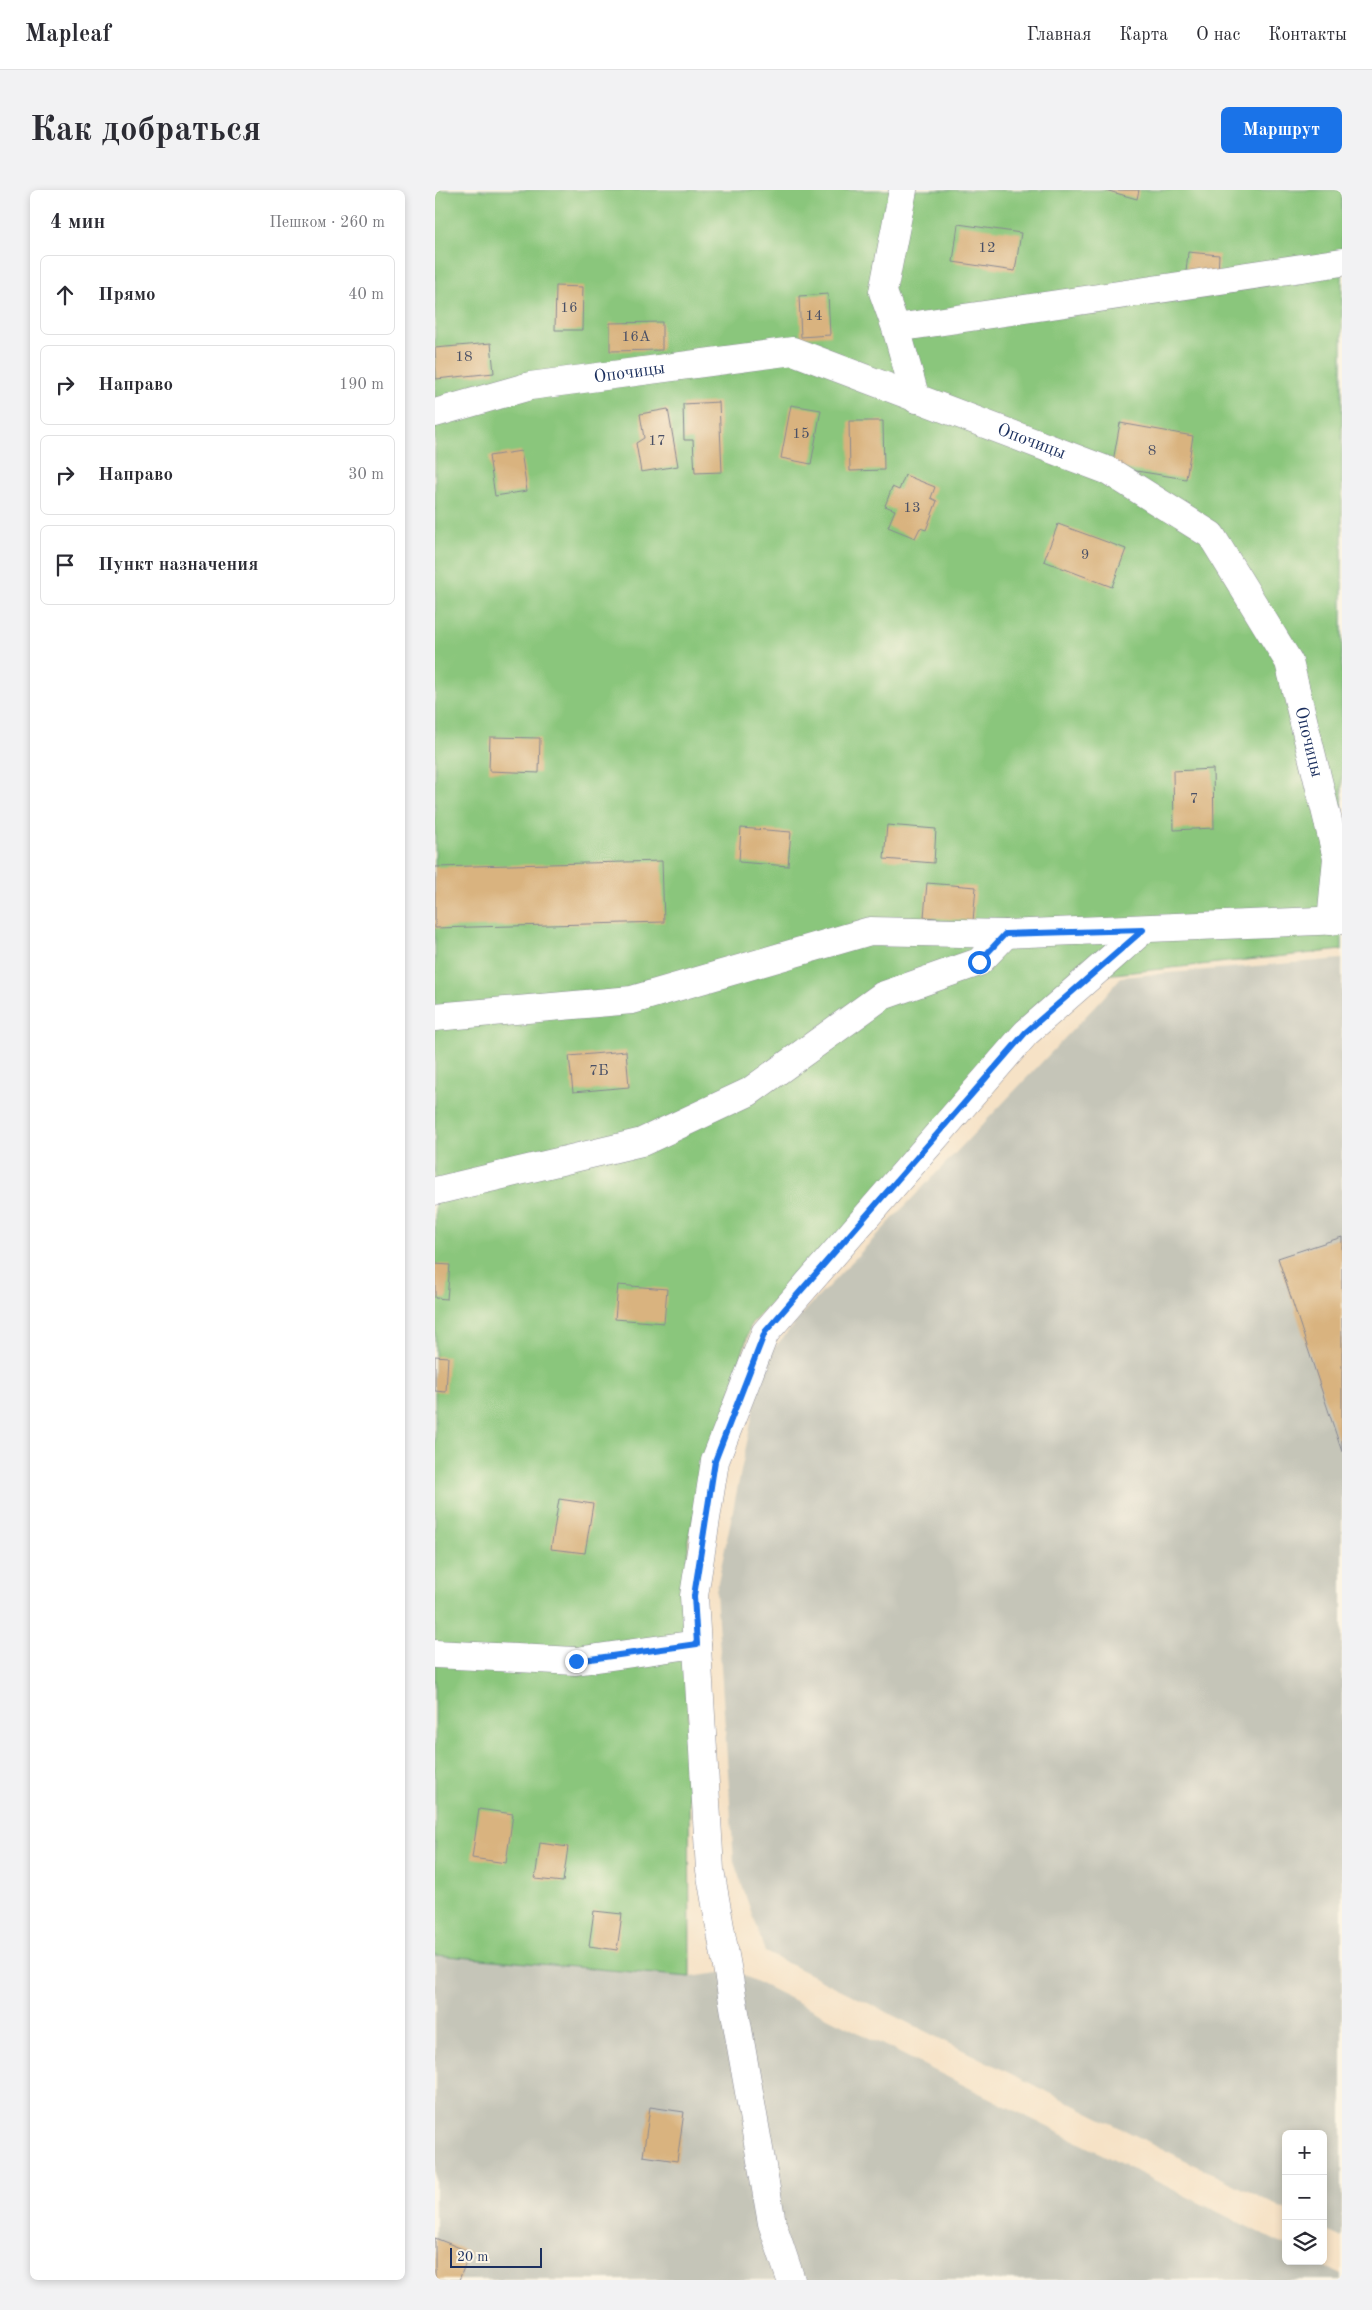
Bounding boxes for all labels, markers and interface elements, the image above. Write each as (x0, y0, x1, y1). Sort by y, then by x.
text: Mapleaf (25, 23, 111, 47)
text: Главная (1027, 26, 1091, 44)
text: Карта (1119, 26, 1168, 44)
text: О нас (1196, 26, 1240, 44)
text: Контакты (1268, 26, 1347, 44)
button: Маршрут (1221, 107, 1342, 153)
text: Как добраться (30, 113, 261, 148)
text: 4 мин (50, 212, 105, 233)
text: Пешком · 260 m (269, 215, 385, 231)
house number: 12 (978, 241, 996, 256)
icon: ahead (51, 281, 79, 309)
text: Прямо (98, 286, 156, 305)
text: 40 m (348, 287, 384, 303)
house number: 16 (560, 301, 578, 316)
house number: 14 (805, 309, 823, 324)
house number: 16А (622, 330, 651, 345)
house number: 18 (455, 350, 473, 365)
street label: Опочицы (593, 359, 666, 386)
icon: right (51, 371, 79, 399)
text: Направо (98, 376, 173, 395)
text: 190 m (339, 377, 384, 393)
street label: Опочицы (995, 420, 1068, 463)
house number: 15 (792, 427, 810, 442)
house number: 17 (648, 434, 666, 449)
house number: 8 (1148, 444, 1156, 459)
icon: right (51, 461, 79, 489)
text: Направо (98, 466, 173, 485)
text: 30 m (348, 467, 384, 483)
house number: 13 (903, 501, 921, 516)
house number: 9 (1081, 548, 1089, 563)
icon: arrive (51, 551, 79, 579)
text: Пункт назначения (98, 556, 258, 575)
street label: Опочицы (1291, 705, 1326, 779)
house number: 7 (1190, 792, 1198, 807)
route start (968, 951, 991, 974)
house number: 7Б (589, 1064, 609, 1079)
route end (565, 1650, 588, 1673)
map controls (1282, 2130, 1327, 2265)
button: + (1282, 2130, 1327, 2175)
button: − (1282, 2175, 1327, 2220)
button: layers (1282, 2220, 1327, 2265)
scale bar (450, 2245, 543, 2268)
text: 20 m (457, 2250, 488, 2264)

